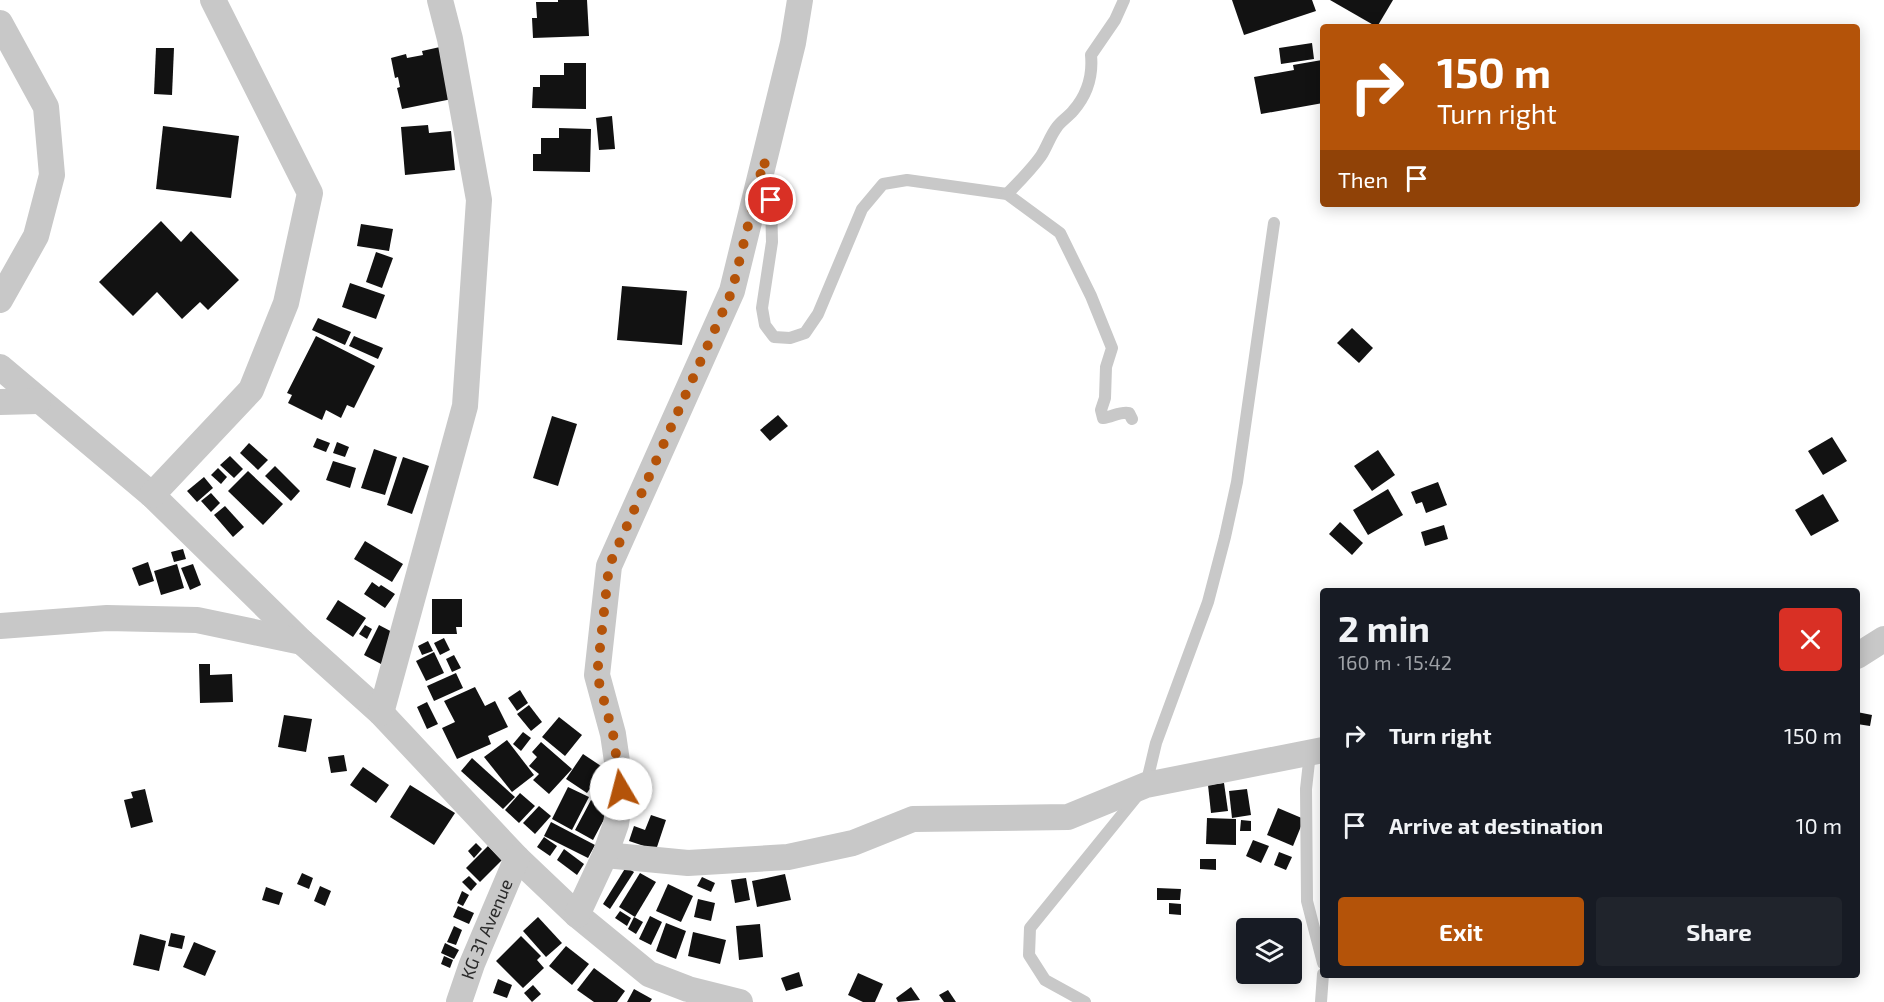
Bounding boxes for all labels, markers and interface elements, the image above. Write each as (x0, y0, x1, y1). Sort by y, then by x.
text: 150 m (1437, 46, 1551, 96)
icon: right (1338, 48, 1416, 126)
text: Turn right (1437, 97, 1557, 129)
icon: arrive (1400, 162, 1433, 195)
text: Then (1338, 166, 1388, 192)
pin (745, 174, 796, 225)
icon: arrive (754, 183, 787, 216)
text: 2 min (1338, 606, 1430, 649)
button: close (1779, 608, 1842, 671)
text: 160 m · 15:42 (1338, 650, 1452, 674)
icon: right (1338, 719, 1371, 752)
text: Turn right (1389, 722, 1491, 748)
text: 150 m (1784, 722, 1842, 748)
position arrow (589, 757, 653, 821)
icon: arrive (1338, 809, 1371, 842)
text: Arrive at destination (1389, 812, 1603, 838)
text: 10 m (1796, 812, 1842, 838)
street label: KG 31 Avenue (456, 875, 517, 982)
button: Exit (1338, 897, 1584, 966)
button: Share (1596, 897, 1842, 966)
map controls (1236, 918, 1302, 984)
button: layers (1236, 918, 1302, 984)

